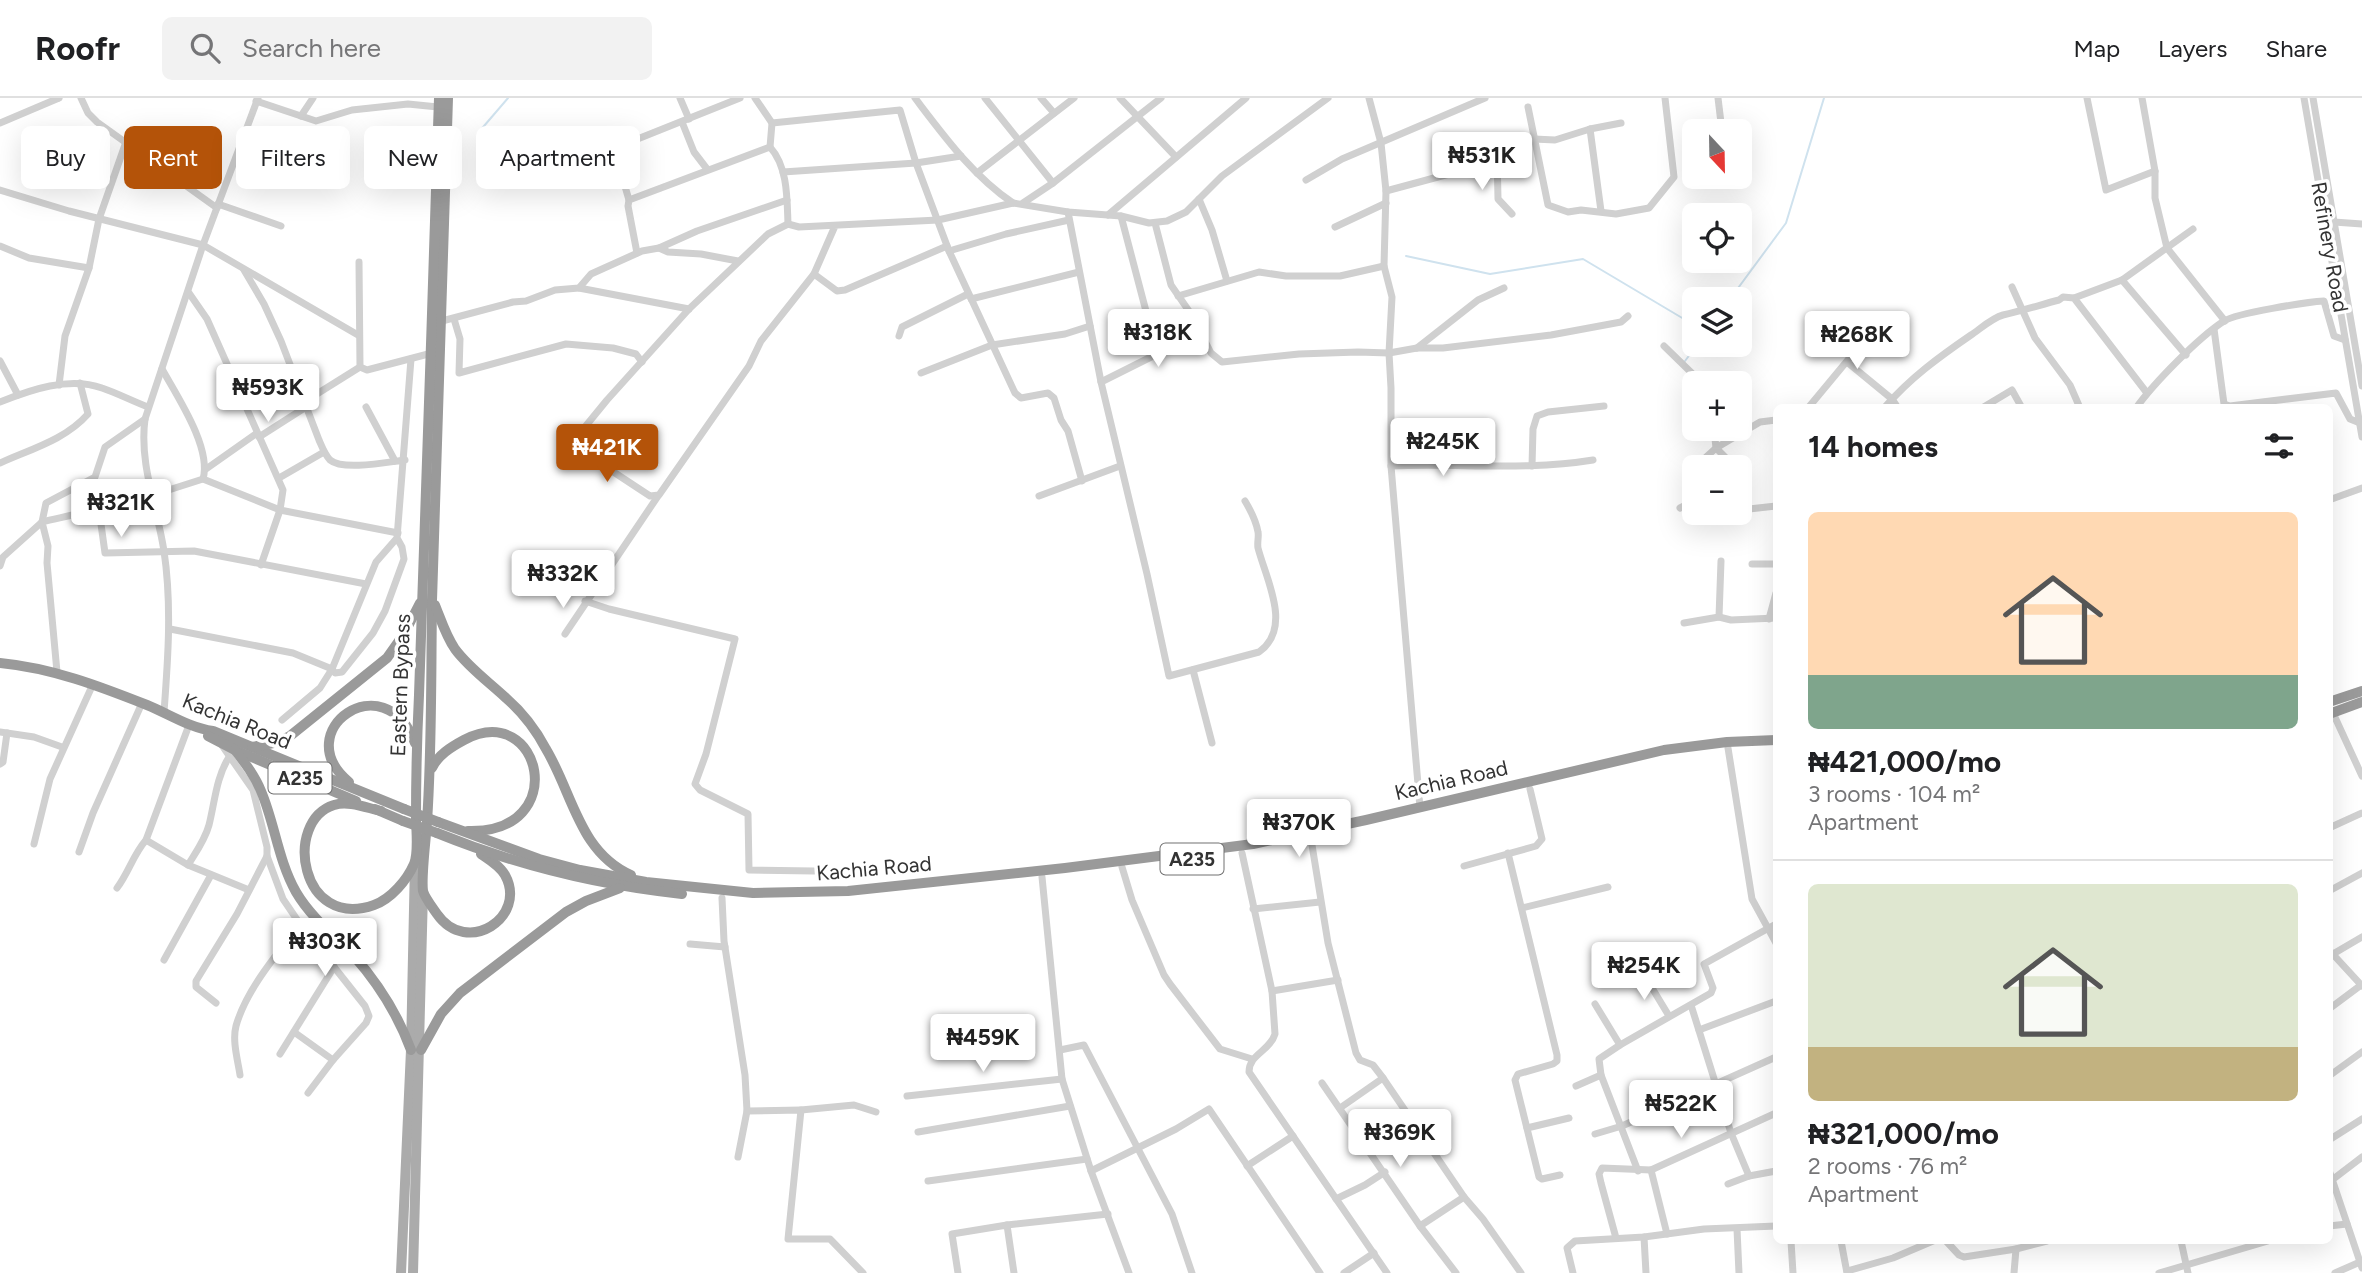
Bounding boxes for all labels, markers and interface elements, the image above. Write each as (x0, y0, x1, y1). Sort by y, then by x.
search box (162, 17, 652, 80)
text: Roofr (35, 29, 120, 68)
icon: search (186, 29, 224, 67)
text: Search here (242, 32, 381, 64)
text: Map (2073, 34, 2120, 63)
text: Layers (2158, 34, 2227, 63)
text: Share (2265, 34, 2327, 63)
north arrow (1682, 119, 1752, 189)
map controls (1682, 119, 1752, 525)
chip: Buy (21, 126, 110, 189)
chip: Rent (124, 126, 222, 189)
chip: Filters (236, 126, 350, 189)
chip: New (364, 126, 462, 189)
chip: Apartment (476, 126, 640, 189)
pin: ₦531K (1433, 132, 1531, 192)
text: ₦531K (1448, 141, 1516, 169)
street label: Refinery Road (2306, 180, 2354, 314)
button: locate (1682, 203, 1752, 273)
button: layers (1682, 287, 1752, 357)
pin: ₦318K (1109, 310, 1207, 369)
pin: ₦268K (1808, 312, 1906, 371)
text: ₦318K (1124, 318, 1192, 346)
text: ₦268K (1821, 320, 1893, 348)
pin: ₦593K (219, 364, 317, 424)
button: + (1682, 371, 1752, 441)
text: ₦593K (232, 373, 304, 401)
pin: ₦245K (1394, 418, 1492, 478)
pin: ₦421K (558, 424, 656, 484)
text: ₦245K (1406, 427, 1480, 455)
icon: filters (2260, 427, 2298, 465)
text: 14 homes (1808, 428, 1938, 465)
text: ₦421K (572, 433, 642, 461)
button: − (1682, 455, 1752, 525)
pin: ₦321K (72, 480, 170, 539)
text: ₦321K (87, 488, 155, 516)
pin: ₦332K (514, 550, 612, 610)
icon: home (1990, 557, 2116, 683)
text: ₦332K (528, 559, 598, 587)
street label: Eastern Bypass (385, 613, 415, 757)
street label: Kachia Road (179, 688, 295, 754)
text: ₦421,000/mo (1808, 743, 2001, 780)
street label: Kachia Road (1392, 755, 1510, 805)
road number: A235 (268, 762, 332, 793)
text: 3 rooms · 104 m² (1808, 780, 1980, 808)
pin: ₦370K (1250, 800, 1348, 859)
text: ₦370K (1263, 808, 1335, 836)
text: Apartment (1808, 808, 1919, 836)
road number: A235 (1160, 844, 1224, 874)
street label: Kachia Road (815, 851, 933, 885)
pin: ₦303K (276, 918, 374, 978)
text: ₦303K (289, 927, 361, 955)
icon: home (1990, 929, 2116, 1055)
pin: ₦254K (1595, 942, 1693, 1002)
text: ₦254K (1607, 951, 1681, 979)
pin: ₦459K (934, 1014, 1032, 1074)
text: ₦459K (946, 1023, 1020, 1051)
pin: ₦522K (1632, 1080, 1730, 1140)
text: ₦522K (1645, 1089, 1717, 1117)
pin: ₦369K (1351, 1110, 1449, 1169)
text: ₦321,000/mo (1808, 1115, 1999, 1152)
text: ₦369K (1364, 1118, 1436, 1146)
text: 2 rooms · 76 m² (1808, 1152, 1967, 1180)
text: Apartment (1808, 1180, 1919, 1208)

